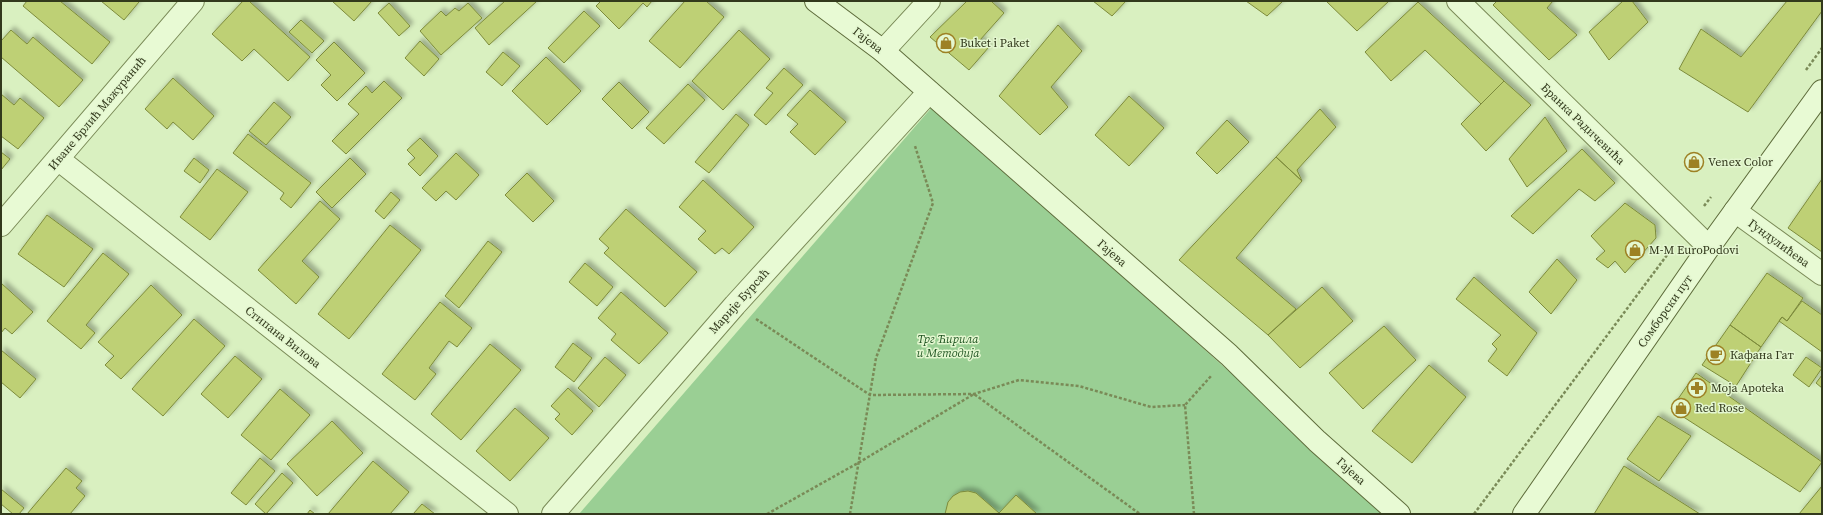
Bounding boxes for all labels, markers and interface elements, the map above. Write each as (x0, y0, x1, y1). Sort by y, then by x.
street label: Гајева (850, 23, 887, 57)
shop icon: Buket i Paket (935, 32, 957, 54)
place label: Buket i Paket (960, 35, 1029, 51)
street label: Иване Брлић Мажуранић (44, 53, 150, 173)
street label: Бранка Радичевића (1538, 80, 1629, 169)
shop icon: Venex Color (1683, 151, 1705, 173)
place label: Venex Color (1708, 154, 1773, 170)
street label: Гундулићева (1745, 215, 1814, 271)
street label: Гајева (1094, 236, 1131, 271)
shop icon: M-M EuroPodovi (1624, 239, 1646, 261)
place label: M-M EuroPodovi (1649, 242, 1739, 258)
street label: Марије Бурсаћ (705, 265, 773, 337)
street label: Сомборски пут (1634, 271, 1697, 351)
street label: Стипана Вилова (242, 302, 325, 372)
park label: Трг Ћирила и Методија (917, 331, 980, 361)
cafe icon: Кафана Гат (1705, 344, 1727, 366)
place label: Кафана Гат (1730, 347, 1794, 363)
pharmacy icon: Moja Apoteka (1686, 377, 1708, 399)
place label: Moja Apoteka (1711, 380, 1785, 396)
shop icon: Red Rose (1670, 397, 1692, 419)
place label: Red Rose (1695, 400, 1744, 416)
street label: Гајева (1333, 454, 1370, 489)

